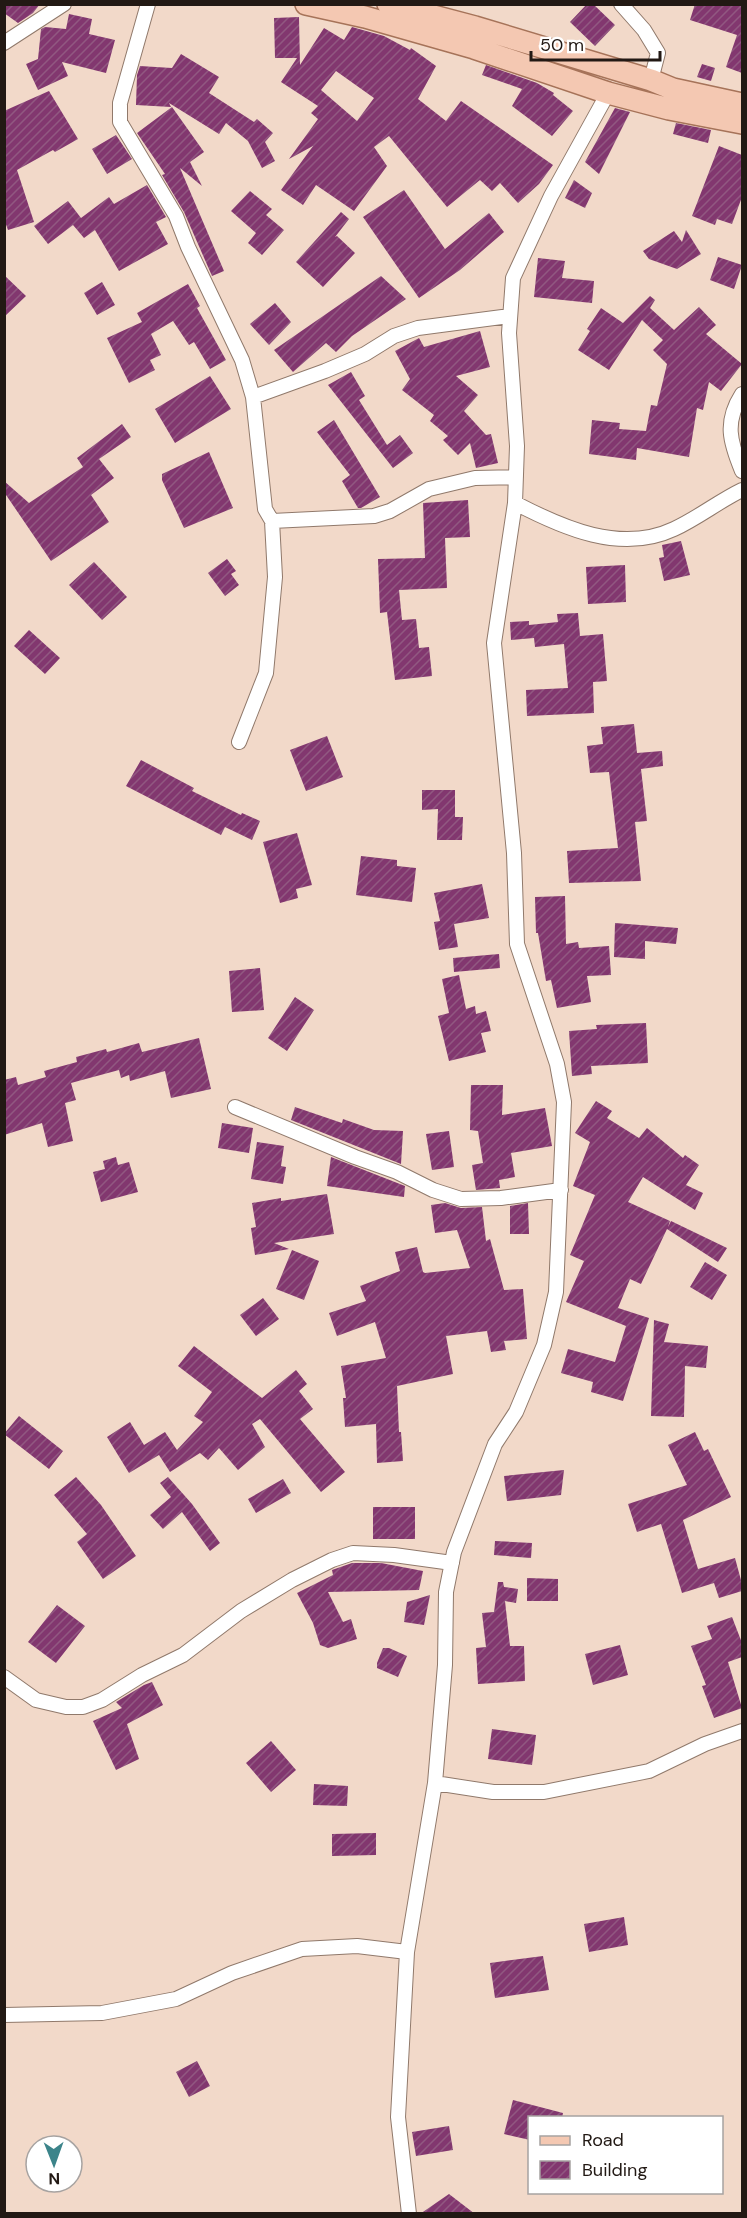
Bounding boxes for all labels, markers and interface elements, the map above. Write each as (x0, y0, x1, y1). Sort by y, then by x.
scale bar (531, 24, 660, 62)
text: 50 m (540, 33, 584, 57)
legend (528, 2116, 723, 2194)
text: Road (582, 2128, 624, 2152)
north arrow (24, 2134, 84, 2194)
text: Building (582, 2158, 647, 2182)
text: N (48, 2168, 60, 2189)

